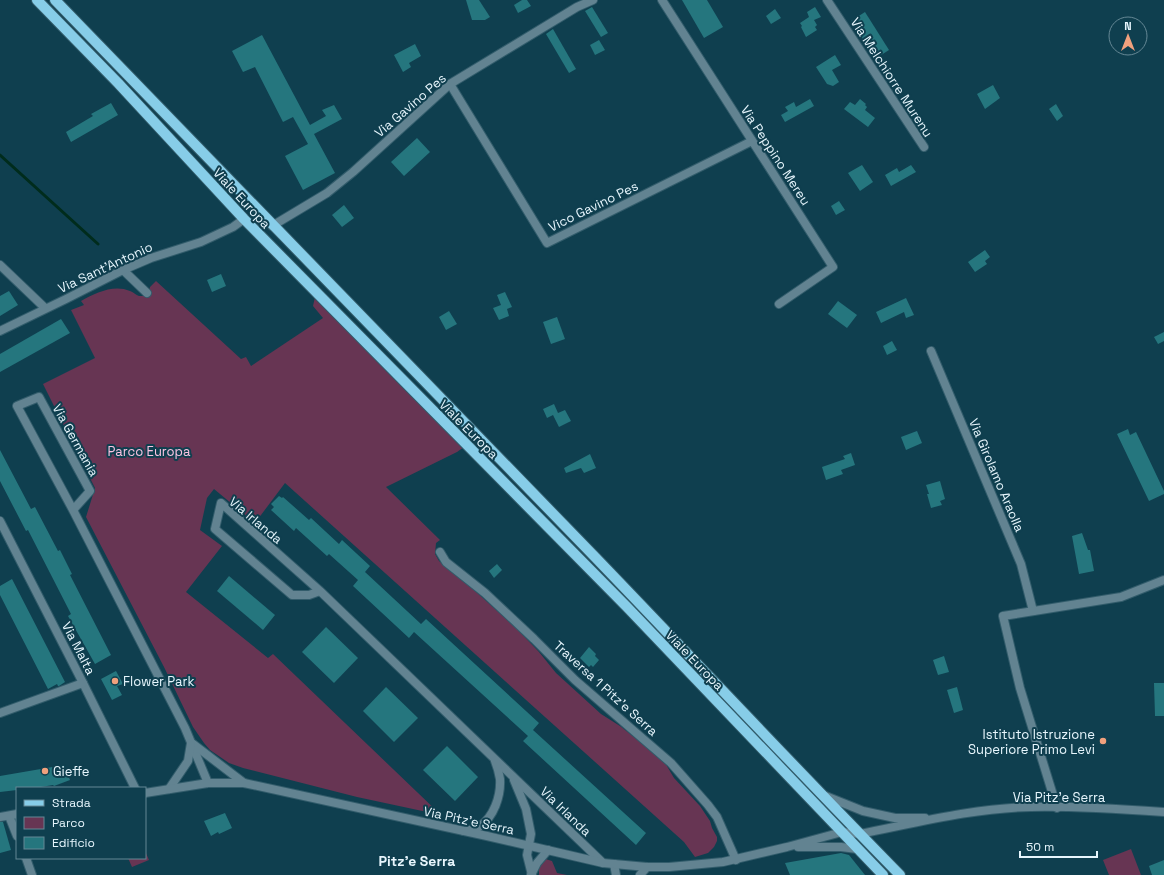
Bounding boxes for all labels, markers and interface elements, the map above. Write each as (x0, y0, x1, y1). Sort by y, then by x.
street label: Via Melchiorre Murenu (847, 14, 937, 140)
north arrow (1108, 16, 1148, 56)
text: N (1124, 19, 1132, 33)
street label: Via Gavino Pes (371, 70, 450, 141)
street label: Via Peppino Mereu (737, 102, 814, 208)
street label: Viale Europa (209, 164, 274, 233)
street label: Vico Gavino Pes (546, 177, 641, 236)
street label: Via Sant'Antonio (55, 238, 155, 297)
street label: Viale Europa (435, 396, 502, 463)
street label: Via Germania (49, 401, 103, 480)
street label: Via Girolamo Araolla (965, 416, 1028, 535)
park label: Parco Europa (108, 443, 191, 460)
street label: Via Irlanda (225, 493, 286, 548)
street label: Via Malta (58, 619, 99, 678)
street label: Viale Europa (662, 627, 728, 694)
street label: Traversa 1 Pitz'e Serra (550, 637, 662, 740)
place label: Flower Park (123, 673, 194, 690)
marker: Flower Park (110, 676, 120, 686)
place label: Istituto Istruzione Superiore Primo Levi (968, 726, 1095, 758)
marker: Istituto Istruzione Superiore Primo Levi (1098, 736, 1108, 746)
place label: Gieffe (53, 763, 90, 780)
marker: Gieffe (40, 766, 50, 776)
street label: Via Irlanda (537, 783, 595, 840)
legend (16, 787, 146, 859)
street label: Via Pitz'e Serra (1013, 789, 1106, 806)
text: Strada (52, 795, 91, 811)
street label: Via Pitz'e Serra (422, 803, 516, 839)
text: Parco (52, 815, 85, 831)
scale bar (1020, 833, 1097, 859)
text: Edificio (52, 835, 95, 851)
text: 50 m (1026, 839, 1054, 855)
district label: Pitz'e Serra (379, 852, 455, 870)

